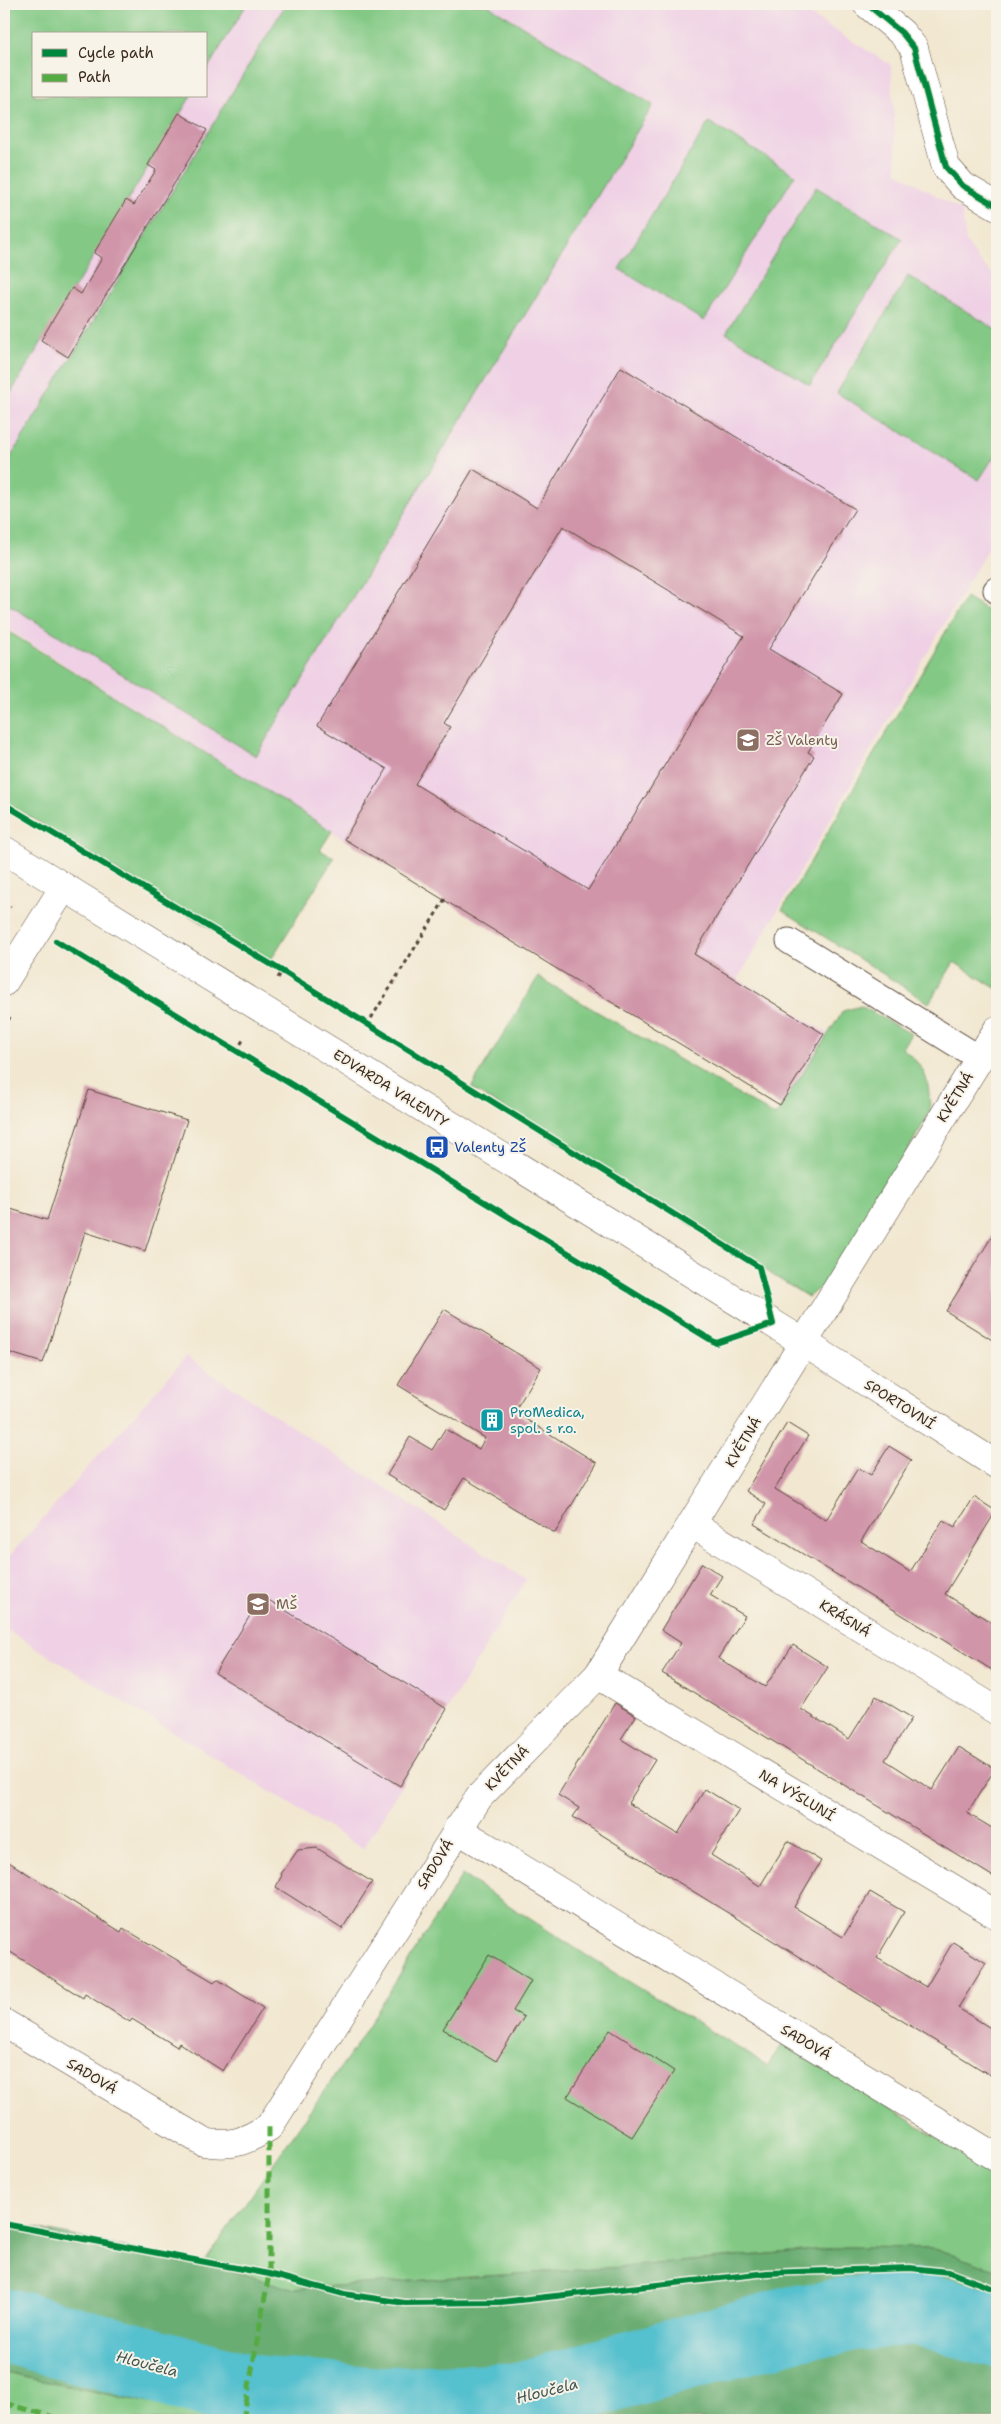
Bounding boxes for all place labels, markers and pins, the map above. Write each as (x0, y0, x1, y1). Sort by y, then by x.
school or university icon: ZŠ Valenty (735, 727, 761, 753)
place label: ZŠ Valenty (766, 731, 838, 749)
bus stop icon: Valenty ZŠ (424, 1134, 450, 1160)
place label: Valenty ZŠ (454, 1138, 526, 1156)
place label: ProMedica, spol. s r.o. (510, 1403, 585, 1437)
building icon: ProMedica, spol. s r.o. (479, 1407, 505, 1433)
school or university icon: MŠ (245, 1591, 271, 1617)
place label: MŠ (276, 1595, 297, 1613)

